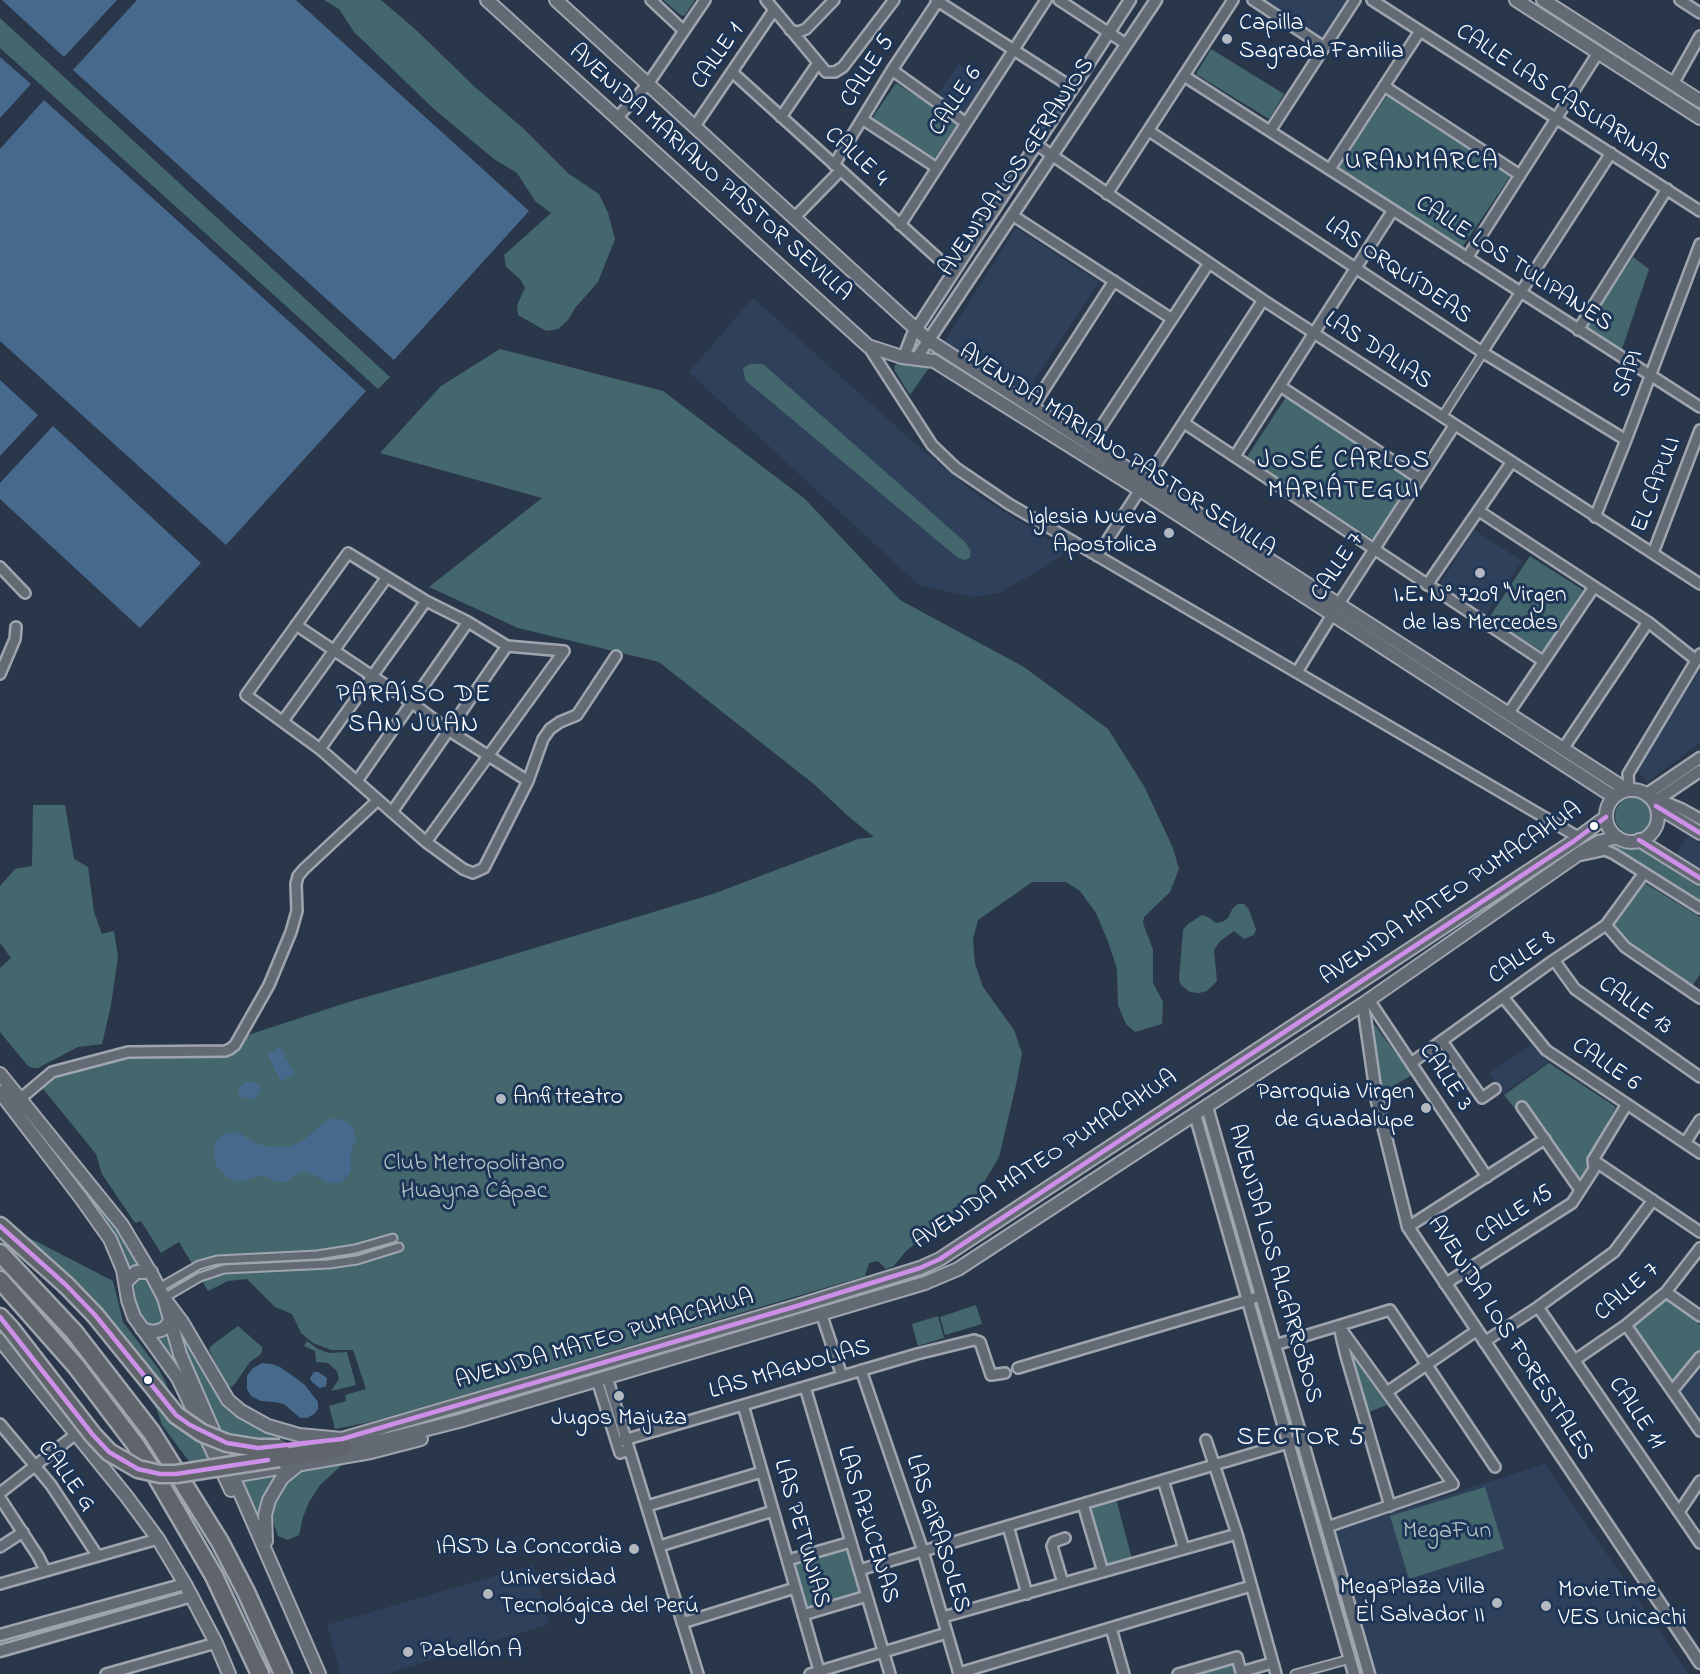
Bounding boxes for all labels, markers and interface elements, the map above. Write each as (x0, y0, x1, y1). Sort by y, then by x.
place label: Capilla Sagrada Familia (1239, 11, 1404, 67)
street label: CALLE 1 (686, 18, 752, 96)
street label: CALLE LAS CASUARINAS (1449, 19, 1675, 179)
street label: CALLE 5 (836, 30, 902, 114)
marker: Capilla Sagrada Familia (1220, 32, 1234, 46)
street label: AVENIDA MARIANO PASTOR SEVILLA (561, 39, 857, 309)
street label: AVENIDA LOS GERANIOS (934, 53, 1102, 283)
street label: CALLE 6 (924, 62, 990, 142)
street label: CALLE 4 (817, 122, 893, 194)
district label: URANMARCA (1345, 148, 1499, 180)
street label: CALLE LOS TULIPANES (1409, 191, 1617, 339)
street label: LAS ORQUÍDEAS (1318, 212, 1476, 332)
street label: LAS DALIAS (1318, 307, 1436, 397)
street label: AVENIDA MARIANO PASTOR SEVILLA (952, 339, 1280, 565)
street label: SAPI (1608, 346, 1652, 402)
street label: EL CAPULI (1627, 433, 1689, 537)
district label: JOSÉ CARLOS MARIÁTEGUI (1257, 447, 1431, 508)
place label: Iglesia Nueva Apostolica (1028, 505, 1157, 561)
marker: Iglesia Nueva Apostolica (1162, 526, 1176, 540)
street label: CALLE 7 (1306, 528, 1372, 608)
marker: I.E. N° 7209 "Virgen de las Mercedes (1473, 566, 1487, 580)
place label: I.E. N° 7209 "Virgen de las Mercedes (1393, 583, 1567, 639)
district label: PARAÍSO DE SAN JUAN (336, 681, 492, 742)
street label: AVENIDA MATEO PUMACAHUA (1316, 797, 1588, 993)
unlabelled marker (1588, 820, 1600, 832)
street label: CALLE 8 (1484, 926, 1562, 992)
street label: CALLE 13 (1591, 971, 1677, 1043)
street label: CALLE 6 (1565, 1033, 1645, 1099)
street label: CALLE 3 (1411, 1038, 1477, 1118)
street label: AVENIDA MATEO PUMACAHUA (909, 1065, 1183, 1257)
place label: Parroquia Virgen de Guadalupe (1257, 1080, 1414, 1136)
place label: Anfitteatro (513, 1085, 623, 1113)
marker: Anfitteatro (494, 1092, 508, 1106)
marker: Parroquia Virgen de Guadalupe (1419, 1101, 1433, 1115)
street label: AVENIDA LOS ALGARROBOS (1219, 1121, 1327, 1407)
park label: Club Metropolitano Huayna Cápac (383, 1151, 565, 1207)
street label: CALLE 15 (1470, 1180, 1560, 1252)
street label: AVENIDA LOS FORESTALES (1419, 1211, 1599, 1467)
street label: CALLE 7 (1590, 1257, 1666, 1329)
street label: AVENIDA MATEO PUMACAHUA (452, 1285, 758, 1397)
street label: LAS MAGNOLIAS (706, 1334, 874, 1408)
street label: CALLE 11 (1600, 1372, 1670, 1456)
unlabelled marker (142, 1374, 154, 1386)
marker: Jugos Majuza (612, 1389, 626, 1403)
place label: Jugos Majuza (551, 1406, 687, 1434)
district label: SECTOR 5 (1236, 1424, 1366, 1456)
street label: CALLE G (29, 1436, 101, 1518)
street label: LAS AZUCENAS (828, 1443, 904, 1607)
street label: LAS GIRASOLES (897, 1452, 975, 1616)
street label: LAS PETUNIAS (765, 1456, 835, 1612)
park label: MegaFun (1403, 1519, 1491, 1547)
place label: IASD La Concordia (436, 1535, 622, 1563)
marker: IASD La Concordia (627, 1542, 641, 1556)
place label: Universidad Tecnológica del Perú (500, 1566, 699, 1622)
place label: MegaPlaza Villa El Salvador II (1340, 1575, 1485, 1631)
place label: MovieTime VES Unicachi (1558, 1578, 1687, 1634)
marker: Universidad Tecnológica del Perú (481, 1587, 495, 1601)
marker: MegaPlaza Villa El Salvador II (1490, 1596, 1504, 1610)
marker: MovieTime VES Unicachi (1539, 1599, 1553, 1613)
place label: Pabellón A (420, 1638, 522, 1666)
marker: Pabellón A (401, 1645, 415, 1659)

